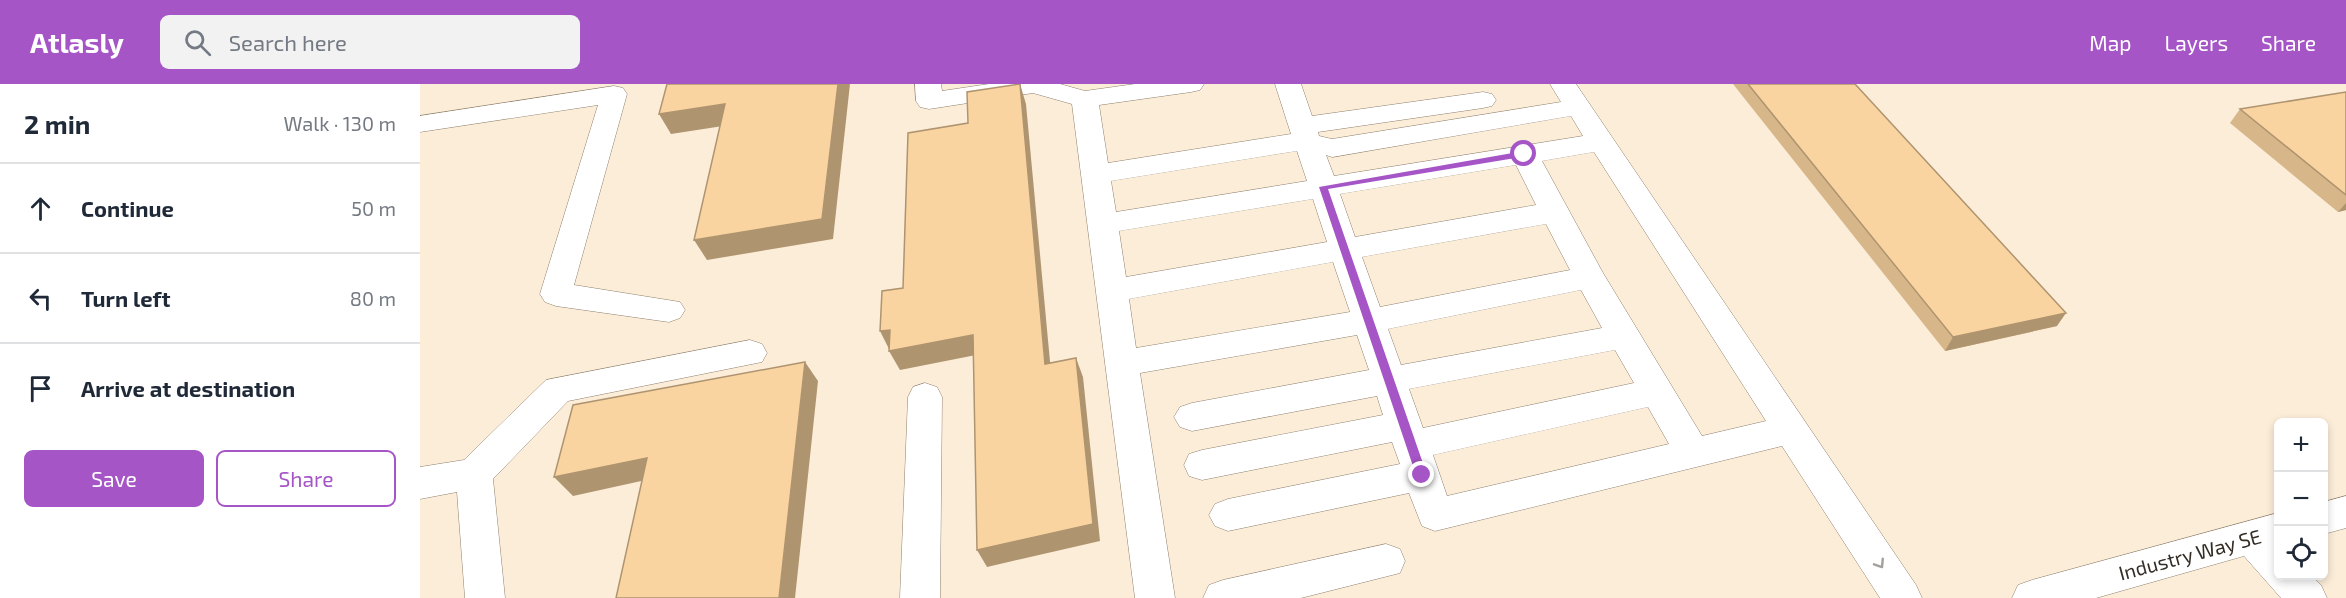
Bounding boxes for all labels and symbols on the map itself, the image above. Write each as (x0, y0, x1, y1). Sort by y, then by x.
route start (1510, 140, 1536, 166)
route end (1408, 461, 1434, 487)
street label: Industry Way SE (2116, 523, 2264, 585)
one-way arrow (1873, 557, 1884, 568)

